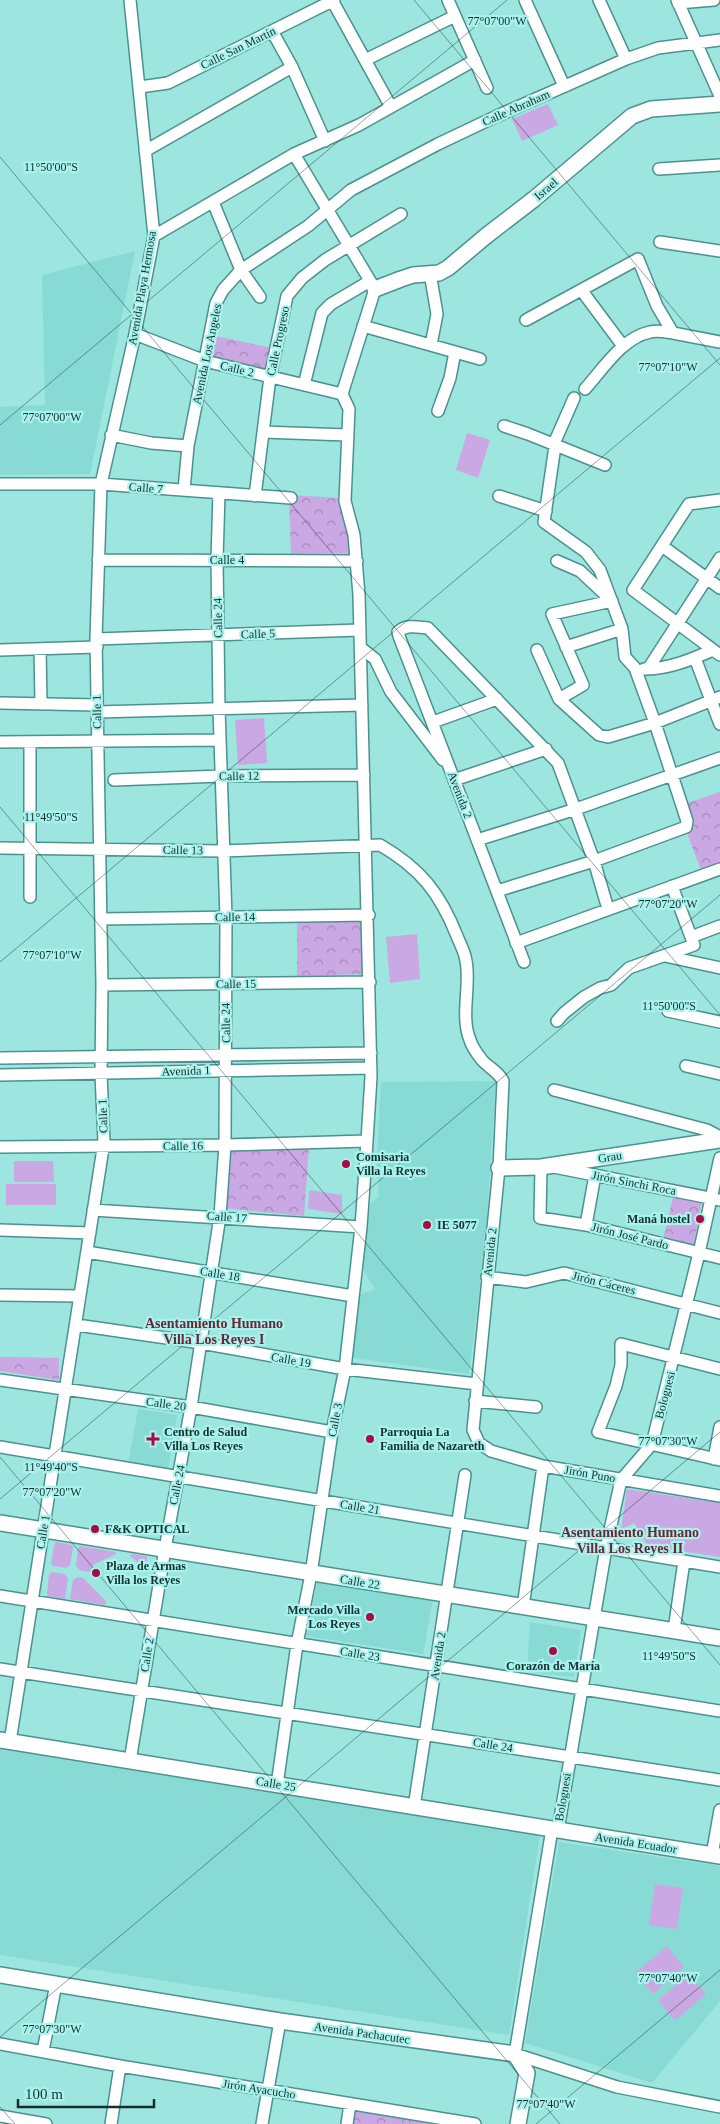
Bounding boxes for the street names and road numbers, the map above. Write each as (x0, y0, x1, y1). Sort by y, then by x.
street label: Calle San Martín (198, 24, 278, 72)
street label: Calle Abraham (480, 87, 552, 129)
street label: Israel (531, 175, 561, 203)
street label: Avenida Playa Hermosa (125, 229, 159, 346)
street label: Avenida Los Angeles (190, 302, 225, 406)
street label: Calle Progreso (264, 305, 292, 377)
street label: Calle 2 (219, 358, 255, 380)
street label: Calle 7 (128, 480, 164, 496)
street label: Calle 4 (210, 553, 244, 567)
street label: Calle 24 (211, 598, 225, 638)
street label: Calle 5 (241, 626, 275, 642)
street label: Calle 1 (90, 695, 104, 729)
street label: Calle 12 (219, 769, 259, 783)
street label: Avenida 2 (445, 770, 475, 820)
street label: Calle 13 (163, 843, 203, 857)
street label: Calle 14 (215, 910, 255, 924)
street label: Calle 15 (216, 977, 256, 991)
street label: Calle 24 (219, 1003, 233, 1043)
street label: Avenida 1 (161, 1063, 211, 1079)
street label: Calle 1 (95, 1099, 111, 1133)
street label: Calle 16 (163, 1139, 203, 1153)
street label: Grau (597, 1148, 623, 1166)
street label: Jirón Sinchi Roca (591, 1168, 678, 1198)
street label: Calle 17 (206, 1209, 248, 1225)
street label: Jirón José Pardo (590, 1220, 670, 1252)
street label: Avenida 2 (480, 1227, 500, 1277)
street label: Calle 18 (199, 1264, 241, 1284)
street label: Jirón Cáceres (571, 1268, 638, 1298)
street label: Calle 19 (270, 1350, 312, 1370)
street label: Bolognesi (652, 1369, 678, 1420)
street label: Calle 20 (145, 1394, 187, 1414)
street label: Calle 3 (325, 1402, 345, 1438)
street label: Jirón Puno (563, 1463, 617, 1485)
street label: Calle 24 (166, 1464, 188, 1506)
street label: Calle 21 (339, 1497, 381, 1517)
street label: Calle 1 (33, 1514, 53, 1550)
street label: Calle 22 (339, 1572, 381, 1592)
street label: Avenida 2 (427, 1631, 449, 1681)
street label: Calle 2 (137, 1637, 157, 1673)
street label: Calle 23 (339, 1644, 381, 1664)
street label: Calle 24 (472, 1735, 514, 1755)
street label: Bolognesi (552, 1771, 574, 1822)
street label: Calle 25 (255, 1774, 297, 1794)
street label: Avenida Ecuador (594, 1830, 678, 1856)
street label: Avenida Pachacutec (313, 2019, 411, 2047)
street label: Jirón Ayacucho (221, 2076, 297, 2102)

